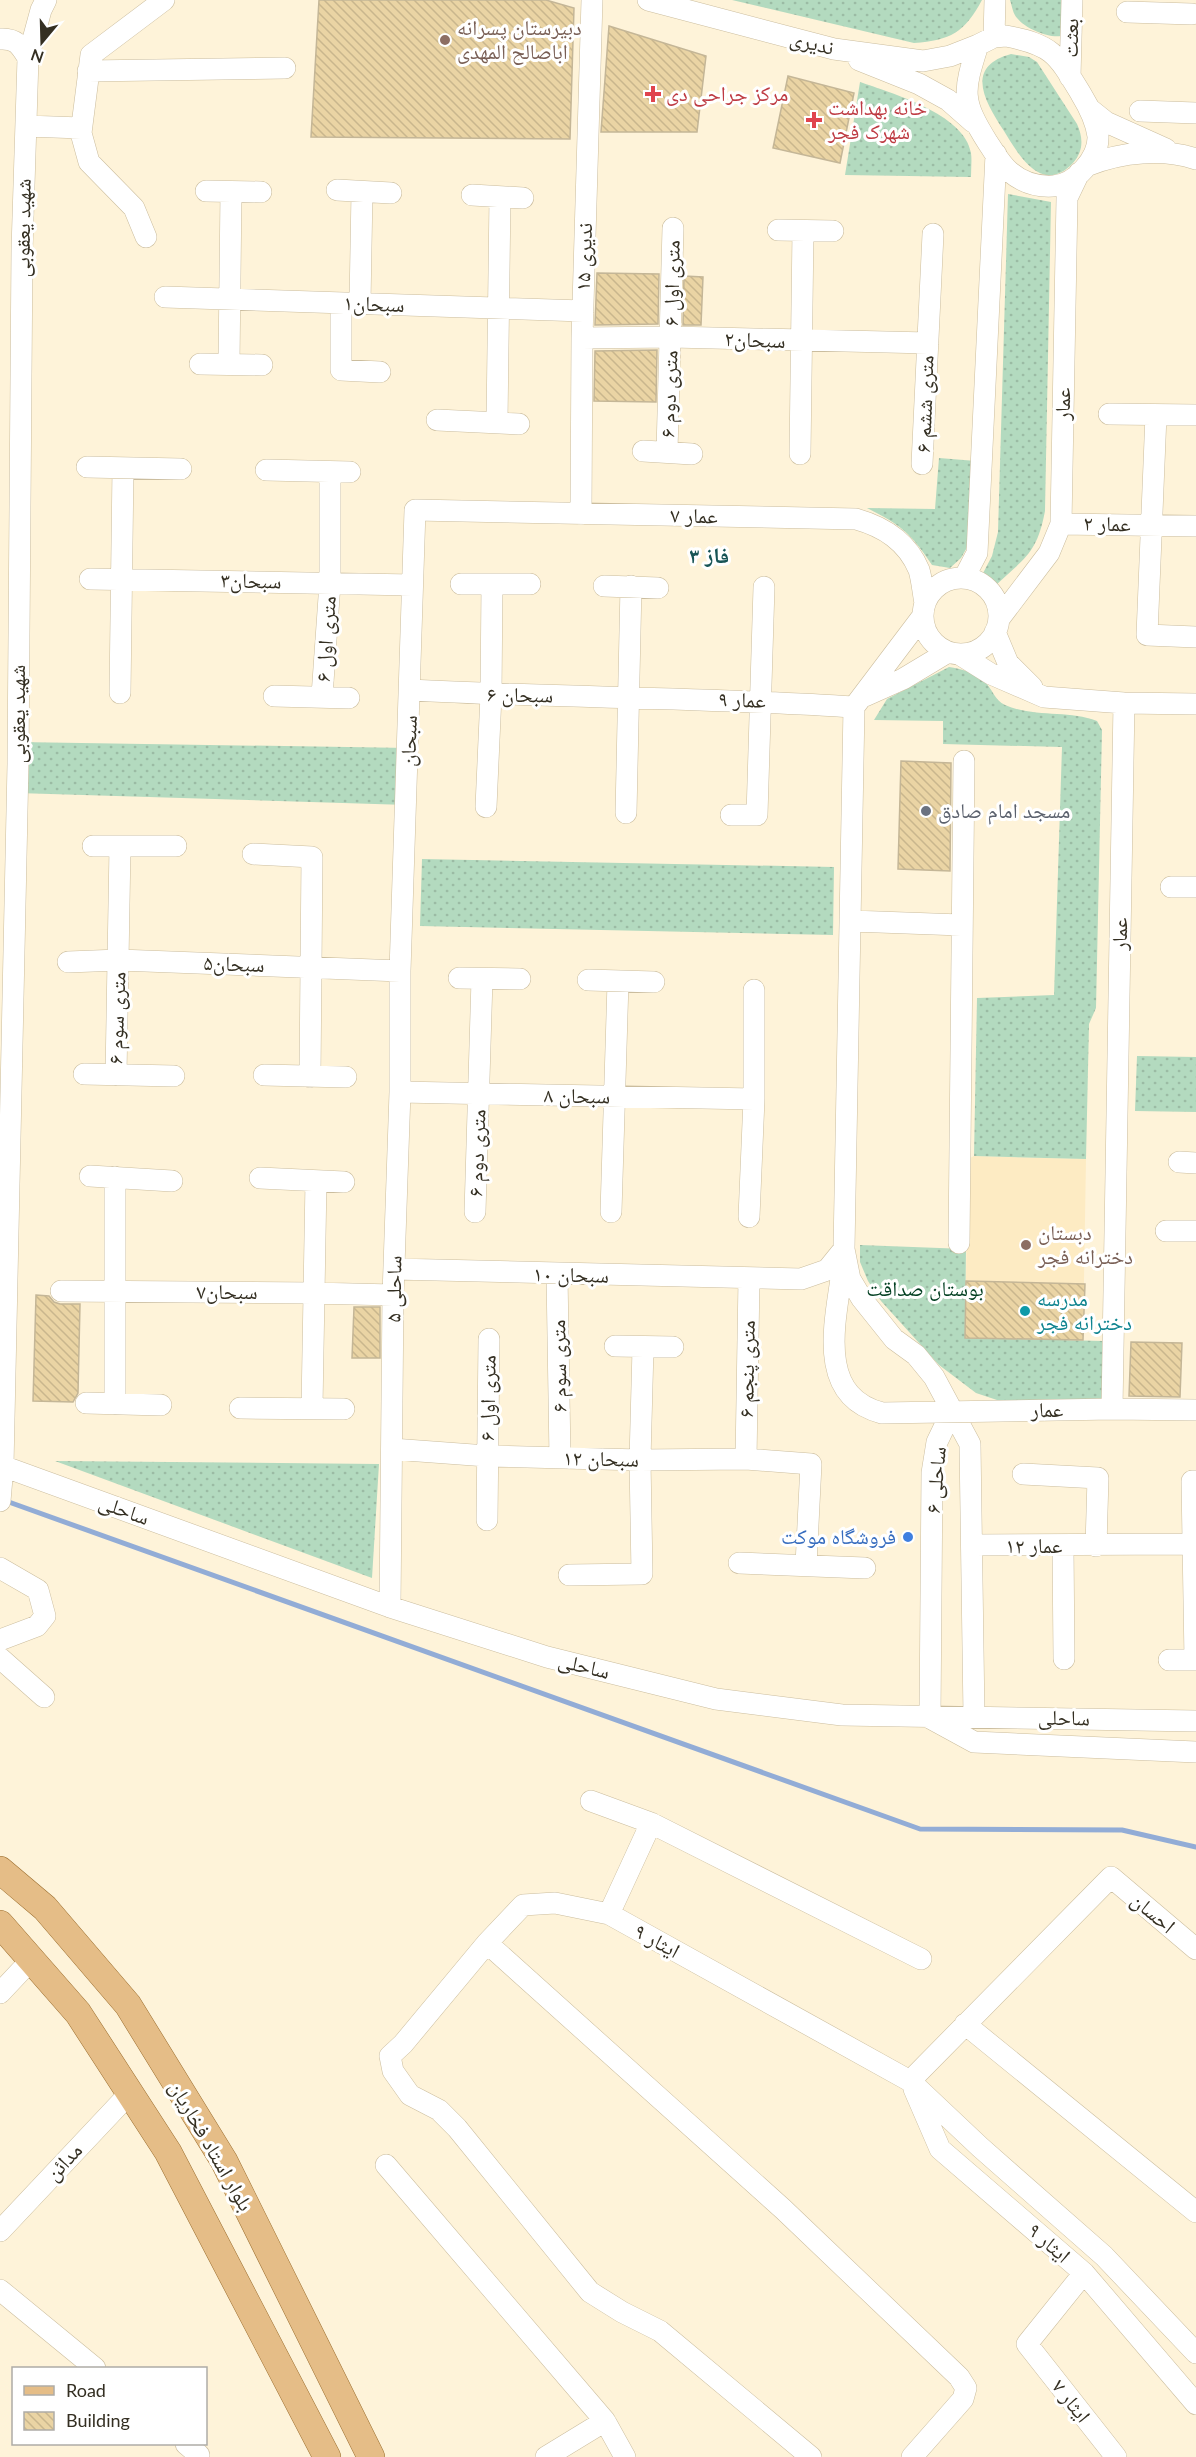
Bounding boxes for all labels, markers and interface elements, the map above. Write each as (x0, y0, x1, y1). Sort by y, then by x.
north arrow (12, 12, 72, 72)
place label: دبیرستان پسرانه اباصالح المهدی (457, 14, 582, 65)
street label: بعثت (1057, 18, 1083, 58)
street label: ندیری (788, 24, 837, 60)
marker: دبیرستان پسرانه اباصالح المهدی (438, 33, 452, 47)
text: N (28, 46, 46, 68)
place label: مرکز جراحی دی (666, 80, 788, 107)
marker: مرکز جراحی دی (644, 85, 662, 103)
place label: خانه بهداشت شهرک فجر (827, 94, 927, 144)
marker: خانه بهداشت شهرک فجر (805, 111, 823, 129)
street label: شهید یعقوبی (8, 178, 37, 278)
street label: ندیری ۱۵ (569, 222, 597, 292)
street label: ۶ متری اول (657, 240, 685, 326)
street label: سبحان۱ (343, 289, 405, 317)
street label: سبحان۲ (724, 325, 786, 353)
street label: ۶ متری دوم (653, 350, 685, 438)
street label: ۶ متری ششم (909, 355, 941, 453)
street label: عمار (1049, 387, 1074, 422)
street label: عمار ۷ (670, 502, 718, 527)
street label: عمار ۲ (1083, 510, 1131, 535)
district label: فاز ۳ (689, 541, 729, 568)
street label: سبحان۳ (220, 566, 282, 594)
street label: ۶ متری اول (309, 595, 341, 683)
street label: شهید یعقوبی (4, 665, 31, 763)
street label: سبحان ۶ (487, 680, 553, 708)
street label: عمار ۹ (718, 685, 767, 712)
street label: سبحان (394, 715, 422, 767)
place label: مسجد امام صادق (938, 797, 1070, 825)
marker: مسجد امام صادق (919, 804, 933, 818)
street label: عمار (1106, 917, 1131, 952)
street label: سبحان۵ (203, 949, 265, 977)
street label: ۶ متری سوم (101, 971, 133, 1065)
street label: سبحان ۸ (544, 1081, 610, 1109)
street label: ۶ متری دوم (461, 1109, 493, 1197)
place label: دبستان دخترانه فجر (1037, 1219, 1133, 1268)
marker: دبستان دخترانه فجر (1019, 1238, 1033, 1252)
street label: ساحلی ۵ (379, 1255, 408, 1323)
street label: سبحان ۱۰ (533, 1260, 609, 1288)
park label: بوستان صداقت (866, 1275, 984, 1301)
street label: سبحان۷ (197, 1278, 258, 1304)
place label: مدرسه دخترانه فجر (1036, 1285, 1132, 1334)
marker: مدرسه دخترانه فجر (1018, 1304, 1032, 1318)
street label: ۶ متری سوم (544, 1319, 574, 1413)
street label: ۶ متری پنجم (732, 1320, 762, 1418)
street label: ۶ متری اول (473, 1355, 501, 1441)
street label: عمار (1029, 1396, 1064, 1421)
street label: سبحان ۱۲ (563, 1444, 639, 1472)
street label: ساحلی ۶ (919, 1445, 952, 1514)
street label: ساحلی (95, 1488, 153, 1531)
place label: فروشگاه موکت (781, 1523, 896, 1548)
marker: فروشگاه موکت (901, 1530, 915, 1544)
street label: عمار ۱۲ (1006, 1532, 1063, 1557)
street label: ساحلی (556, 1646, 613, 1685)
street label: ساحلی (1038, 1704, 1090, 1731)
street label: احسان (1126, 1886, 1181, 1938)
street label: ایثار ۹ (631, 1917, 685, 1963)
street label: بلوار استاد فخاریان (164, 2076, 260, 2215)
street label: مدائن (39, 2137, 88, 2186)
street label: ایثار ۹ (1023, 2217, 1076, 2267)
legend (12, 2367, 207, 2445)
street label: ایثار ۷ (1047, 2373, 1097, 2427)
text: Road (66, 2379, 106, 2401)
text: Building (66, 2409, 130, 2431)

